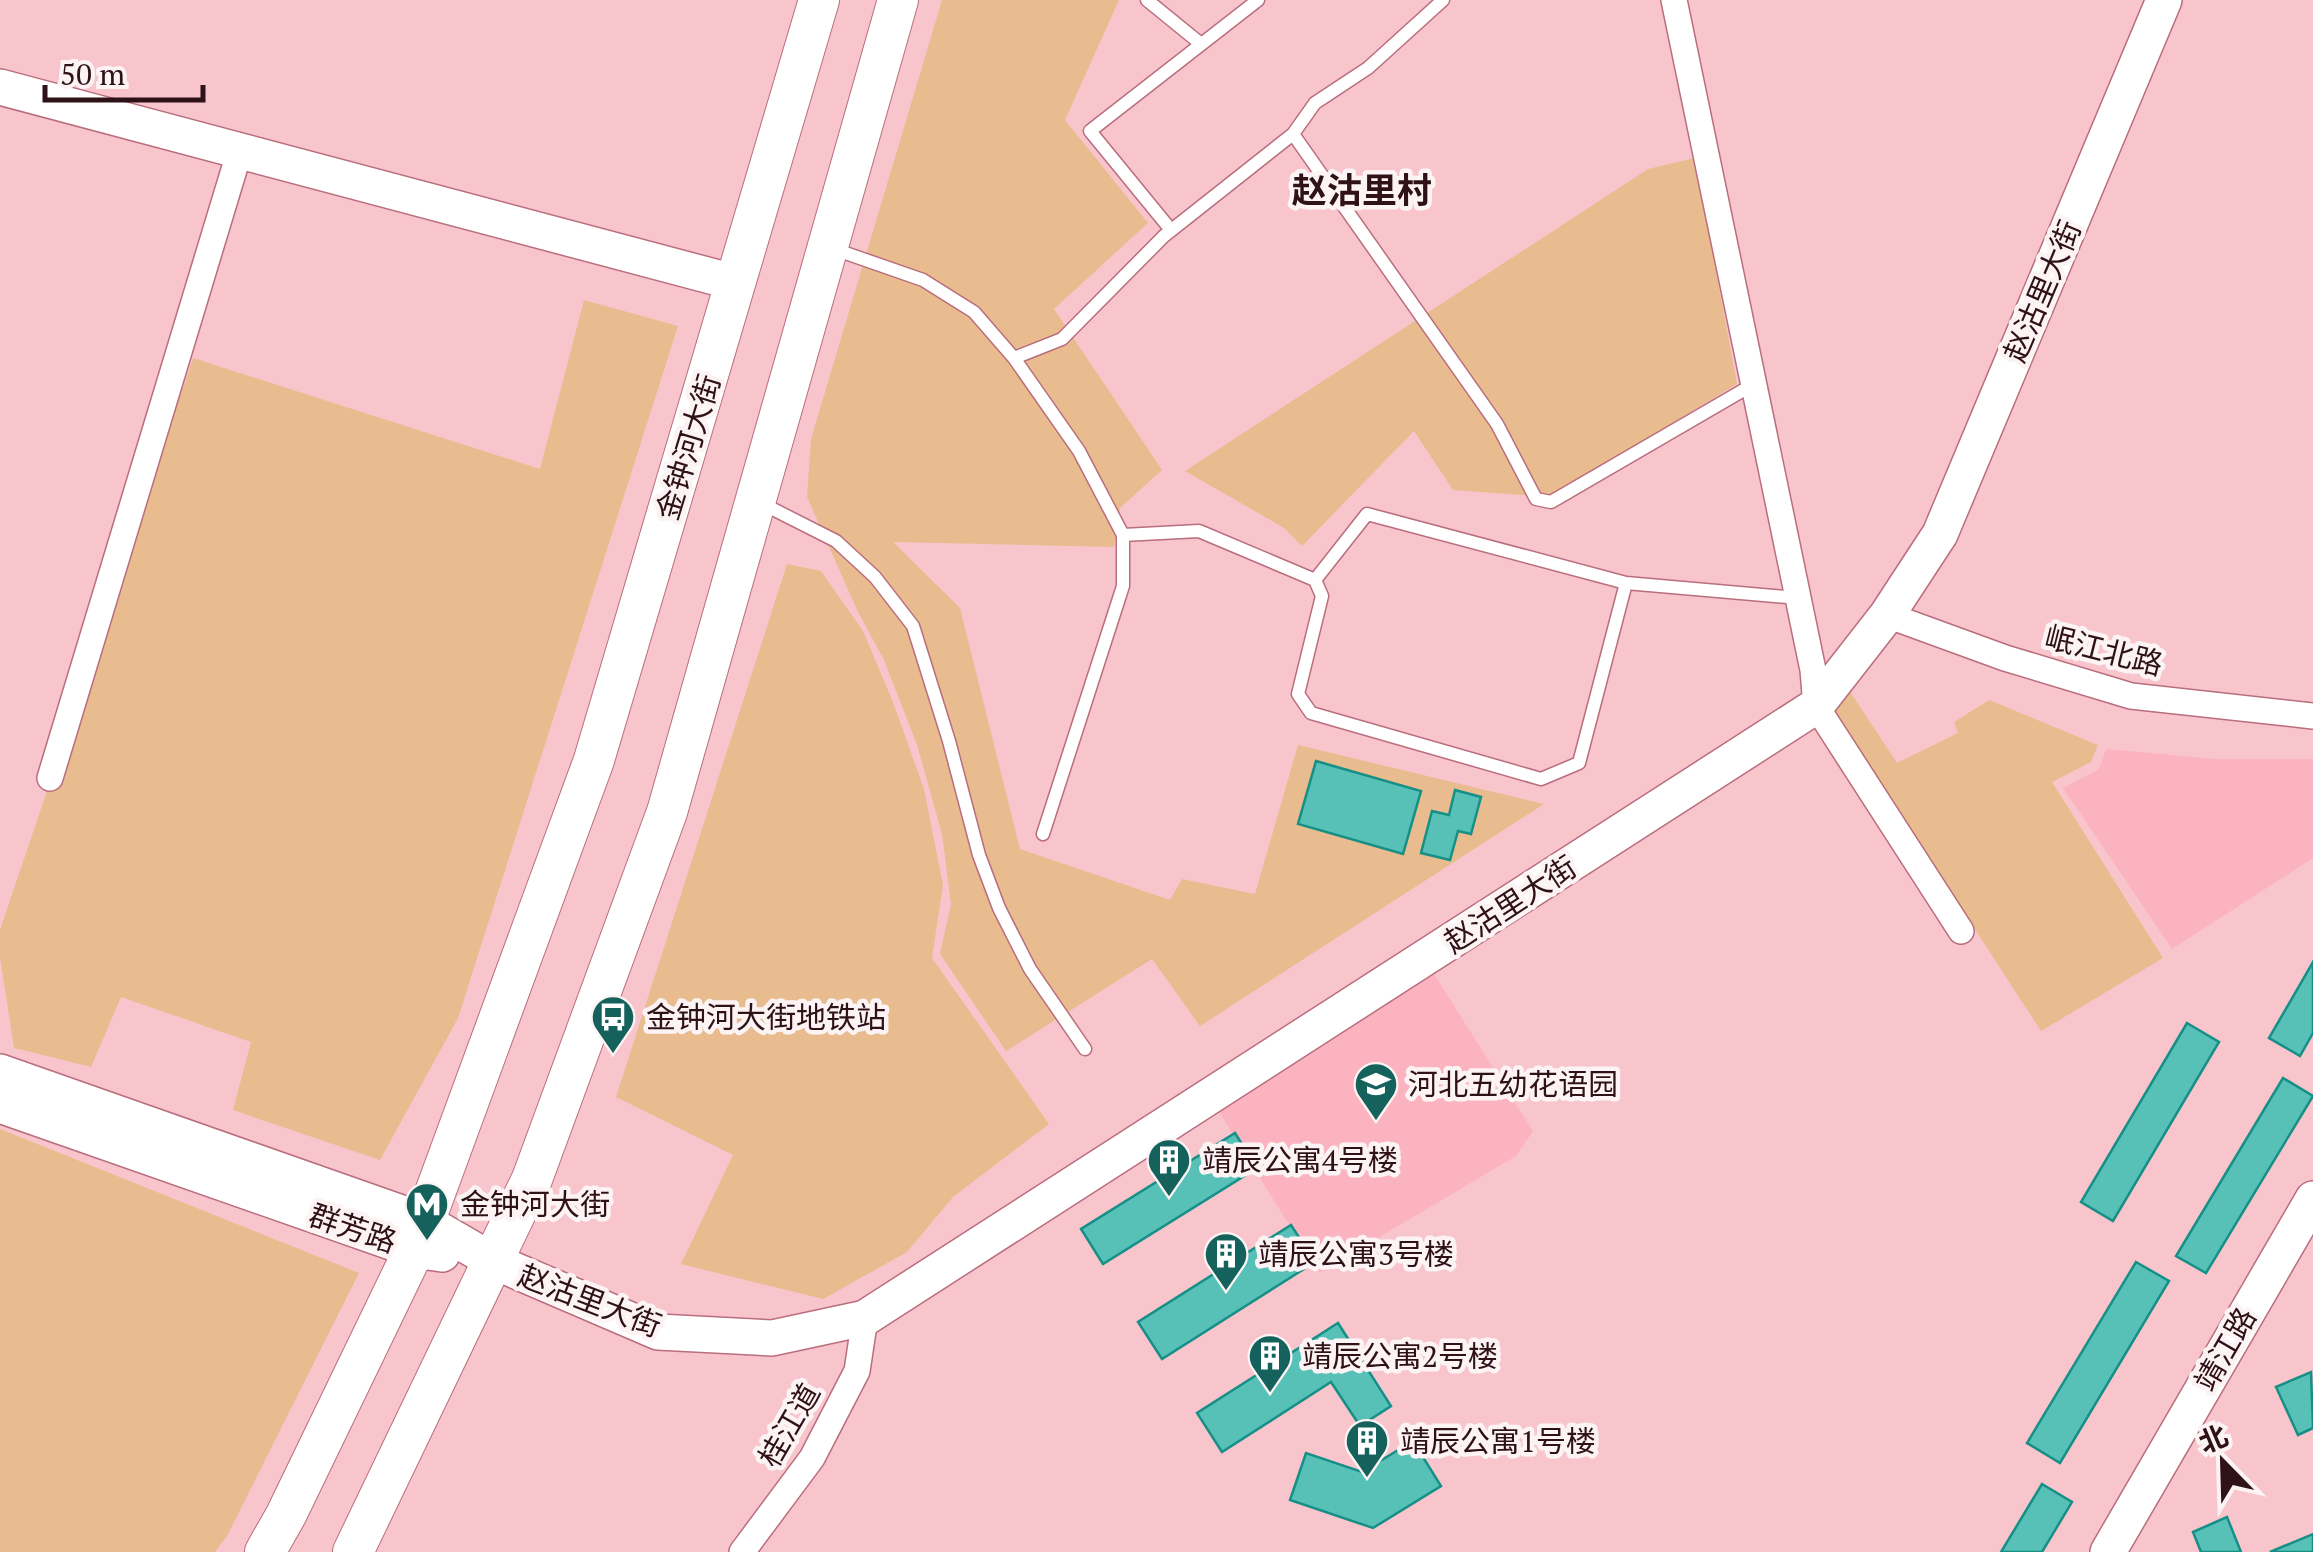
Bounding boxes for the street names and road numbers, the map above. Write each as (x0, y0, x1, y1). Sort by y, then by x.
street label: 赵沽里大街 (1994, 214, 2090, 368)
street label: 金钟河大街 (647, 369, 729, 525)
street label: 岷江北路 (2041, 616, 2167, 684)
street label: 赵沽里大街 (1436, 846, 1584, 962)
street label: 群芳路 (304, 1194, 402, 1262)
street label: 赵沽里大街 (513, 1254, 667, 1346)
street label: 靖江路 (2185, 1300, 2265, 1398)
street label: 桂江道 (749, 1376, 829, 1474)

